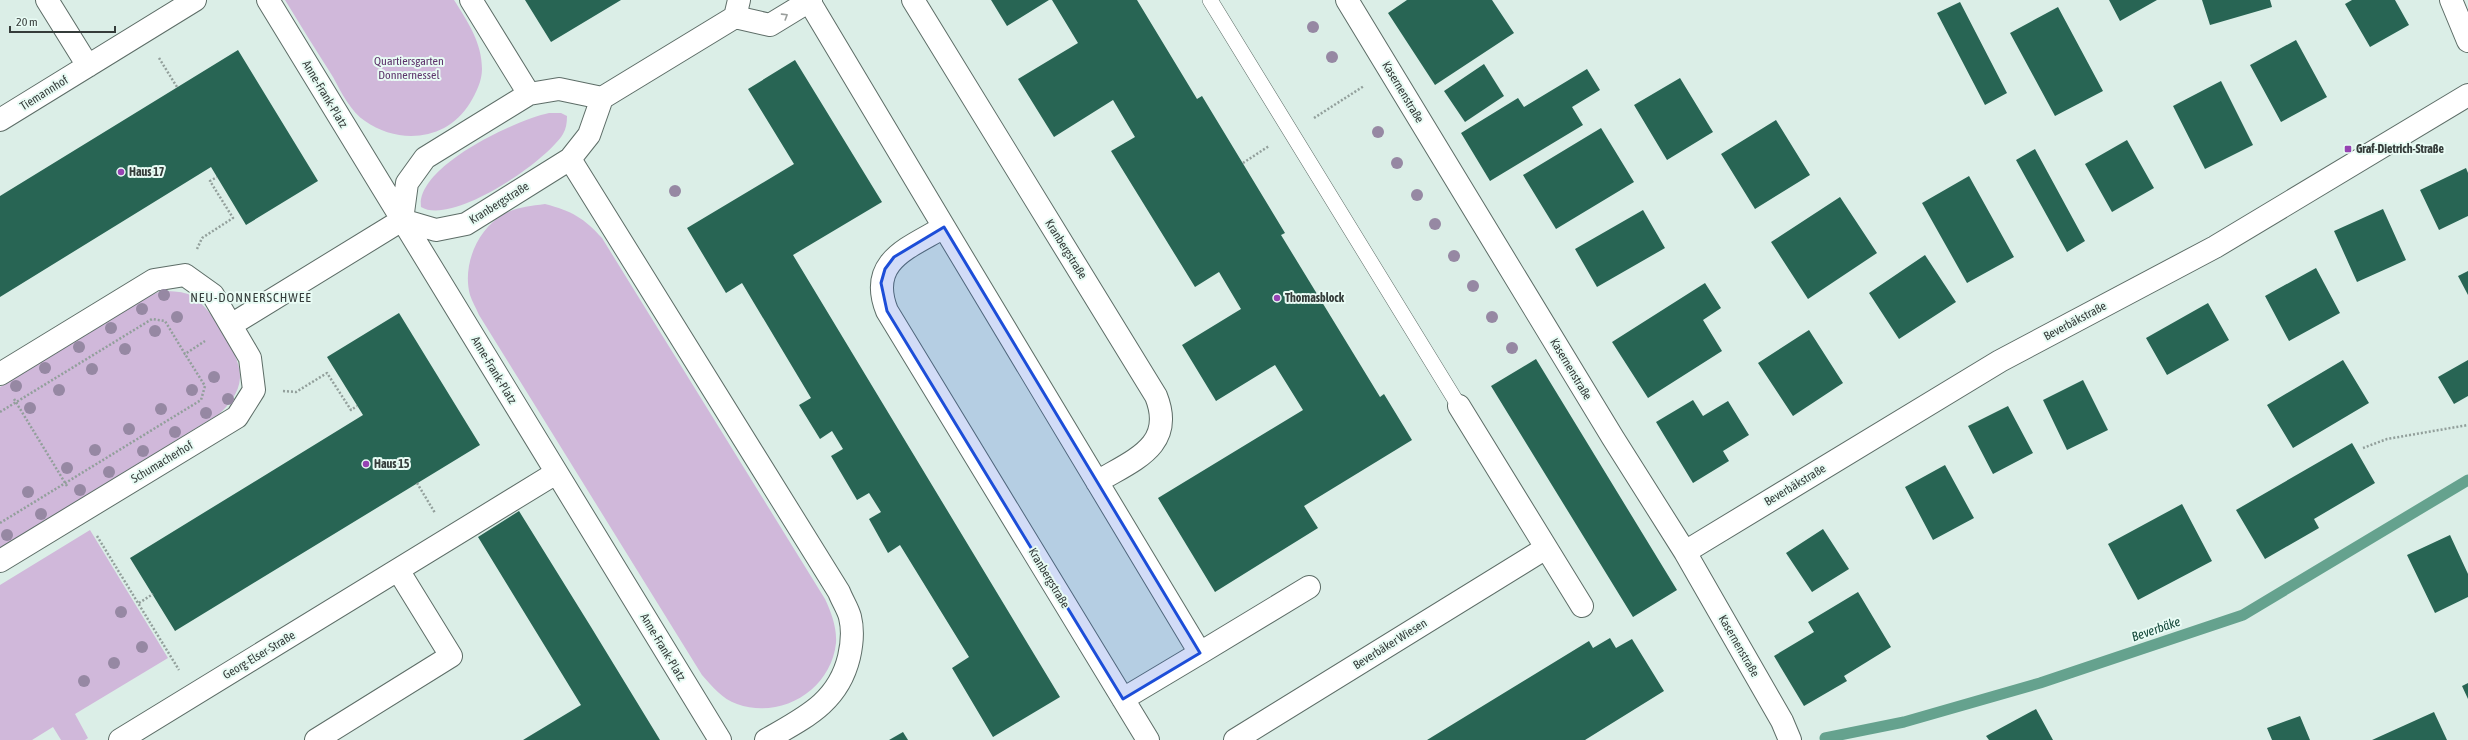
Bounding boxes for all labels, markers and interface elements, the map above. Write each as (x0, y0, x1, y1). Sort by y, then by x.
scale bar (10, 8, 115, 34)
one-way arrow (781, 14, 788, 21)
text: 20 m (16, 15, 38, 29)
park label: Quartiersgarten Donnernessel (374, 54, 444, 82)
street label: Anne-Frank-Platz (299, 58, 351, 131)
street label: Kasernenstraße (1379, 59, 1427, 125)
street label: Tiemannhof (17, 72, 71, 113)
place label: Graf-Dietrich-Straße (2356, 142, 2445, 156)
marker: Graf-Dietrich-Straße (2343, 144, 2353, 154)
place label: Haus 17 (129, 165, 165, 179)
marker: Haus 17 (116, 167, 126, 177)
street label: Kranbergstraße (467, 179, 531, 227)
street label: Kranbergstraße (1042, 217, 1090, 281)
district label: NEU-DONNERSCHWEE (190, 290, 312, 305)
place label: Thomasblock (1285, 291, 1345, 305)
marker: Thomasblock (1272, 293, 1282, 303)
street label: Beverbäkstraße (2041, 299, 2109, 343)
street label: Anne-Frank-Platz (468, 334, 520, 407)
street label: Kasernenstraße (1547, 336, 1595, 402)
street label: Schumacherhof (129, 438, 196, 486)
place label: Haus 15 (374, 457, 410, 471)
marker: Haus 15 (361, 459, 371, 469)
street label: Beverbäkstraße (1762, 461, 1828, 509)
street label: Kranbergstraße (1026, 545, 1072, 611)
street label: Anne-Frank-Platz (637, 611, 689, 684)
street label: Kasernenstraße (1716, 613, 1762, 679)
water label: Beverbäke (2130, 614, 2182, 644)
street label: Beverbäker Wiesen (1351, 616, 1429, 672)
street label: Georg-Elser-Straße (220, 628, 298, 682)

